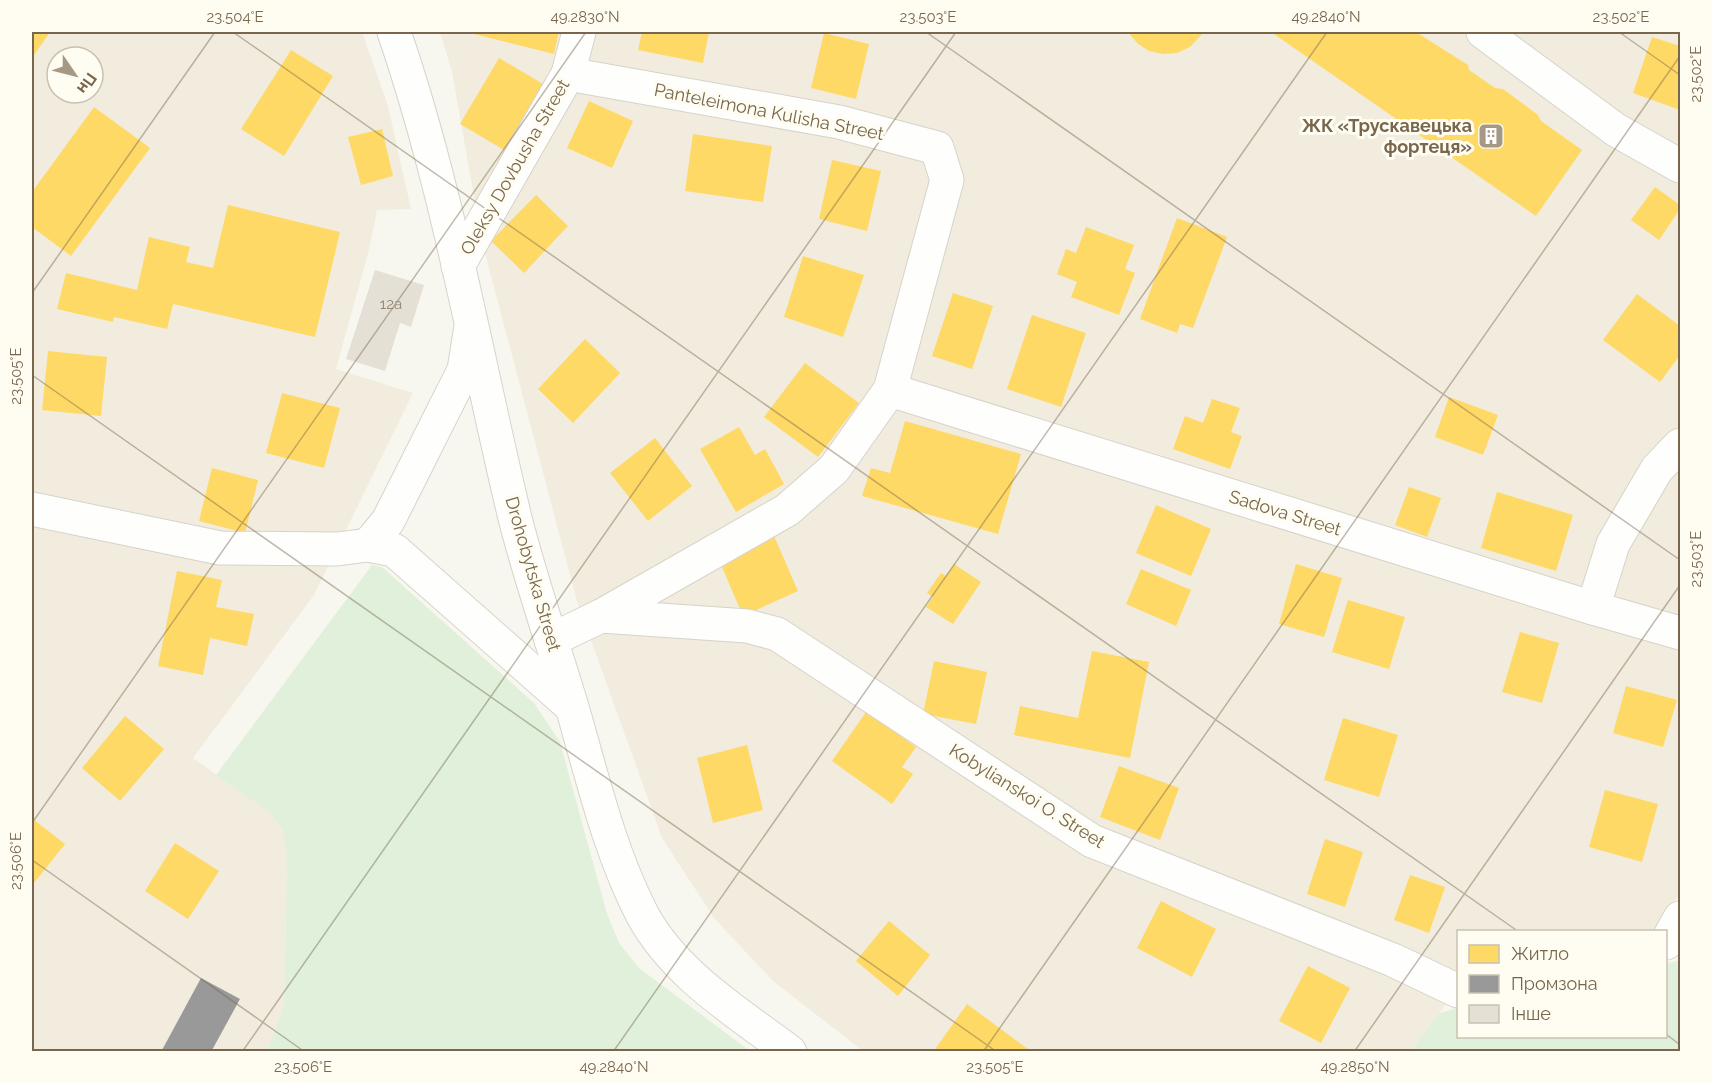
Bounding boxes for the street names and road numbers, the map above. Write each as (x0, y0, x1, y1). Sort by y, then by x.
street label: Oleksy Dovbusha Street (456, 75, 573, 258)
street label: Panteleimona Kulisha Street (652, 79, 886, 144)
street label: Sadova Street (1227, 486, 1344, 540)
street label: Drohobytska Street (501, 494, 566, 654)
street label: Kobylianskoi O. Street (946, 739, 1109, 852)

